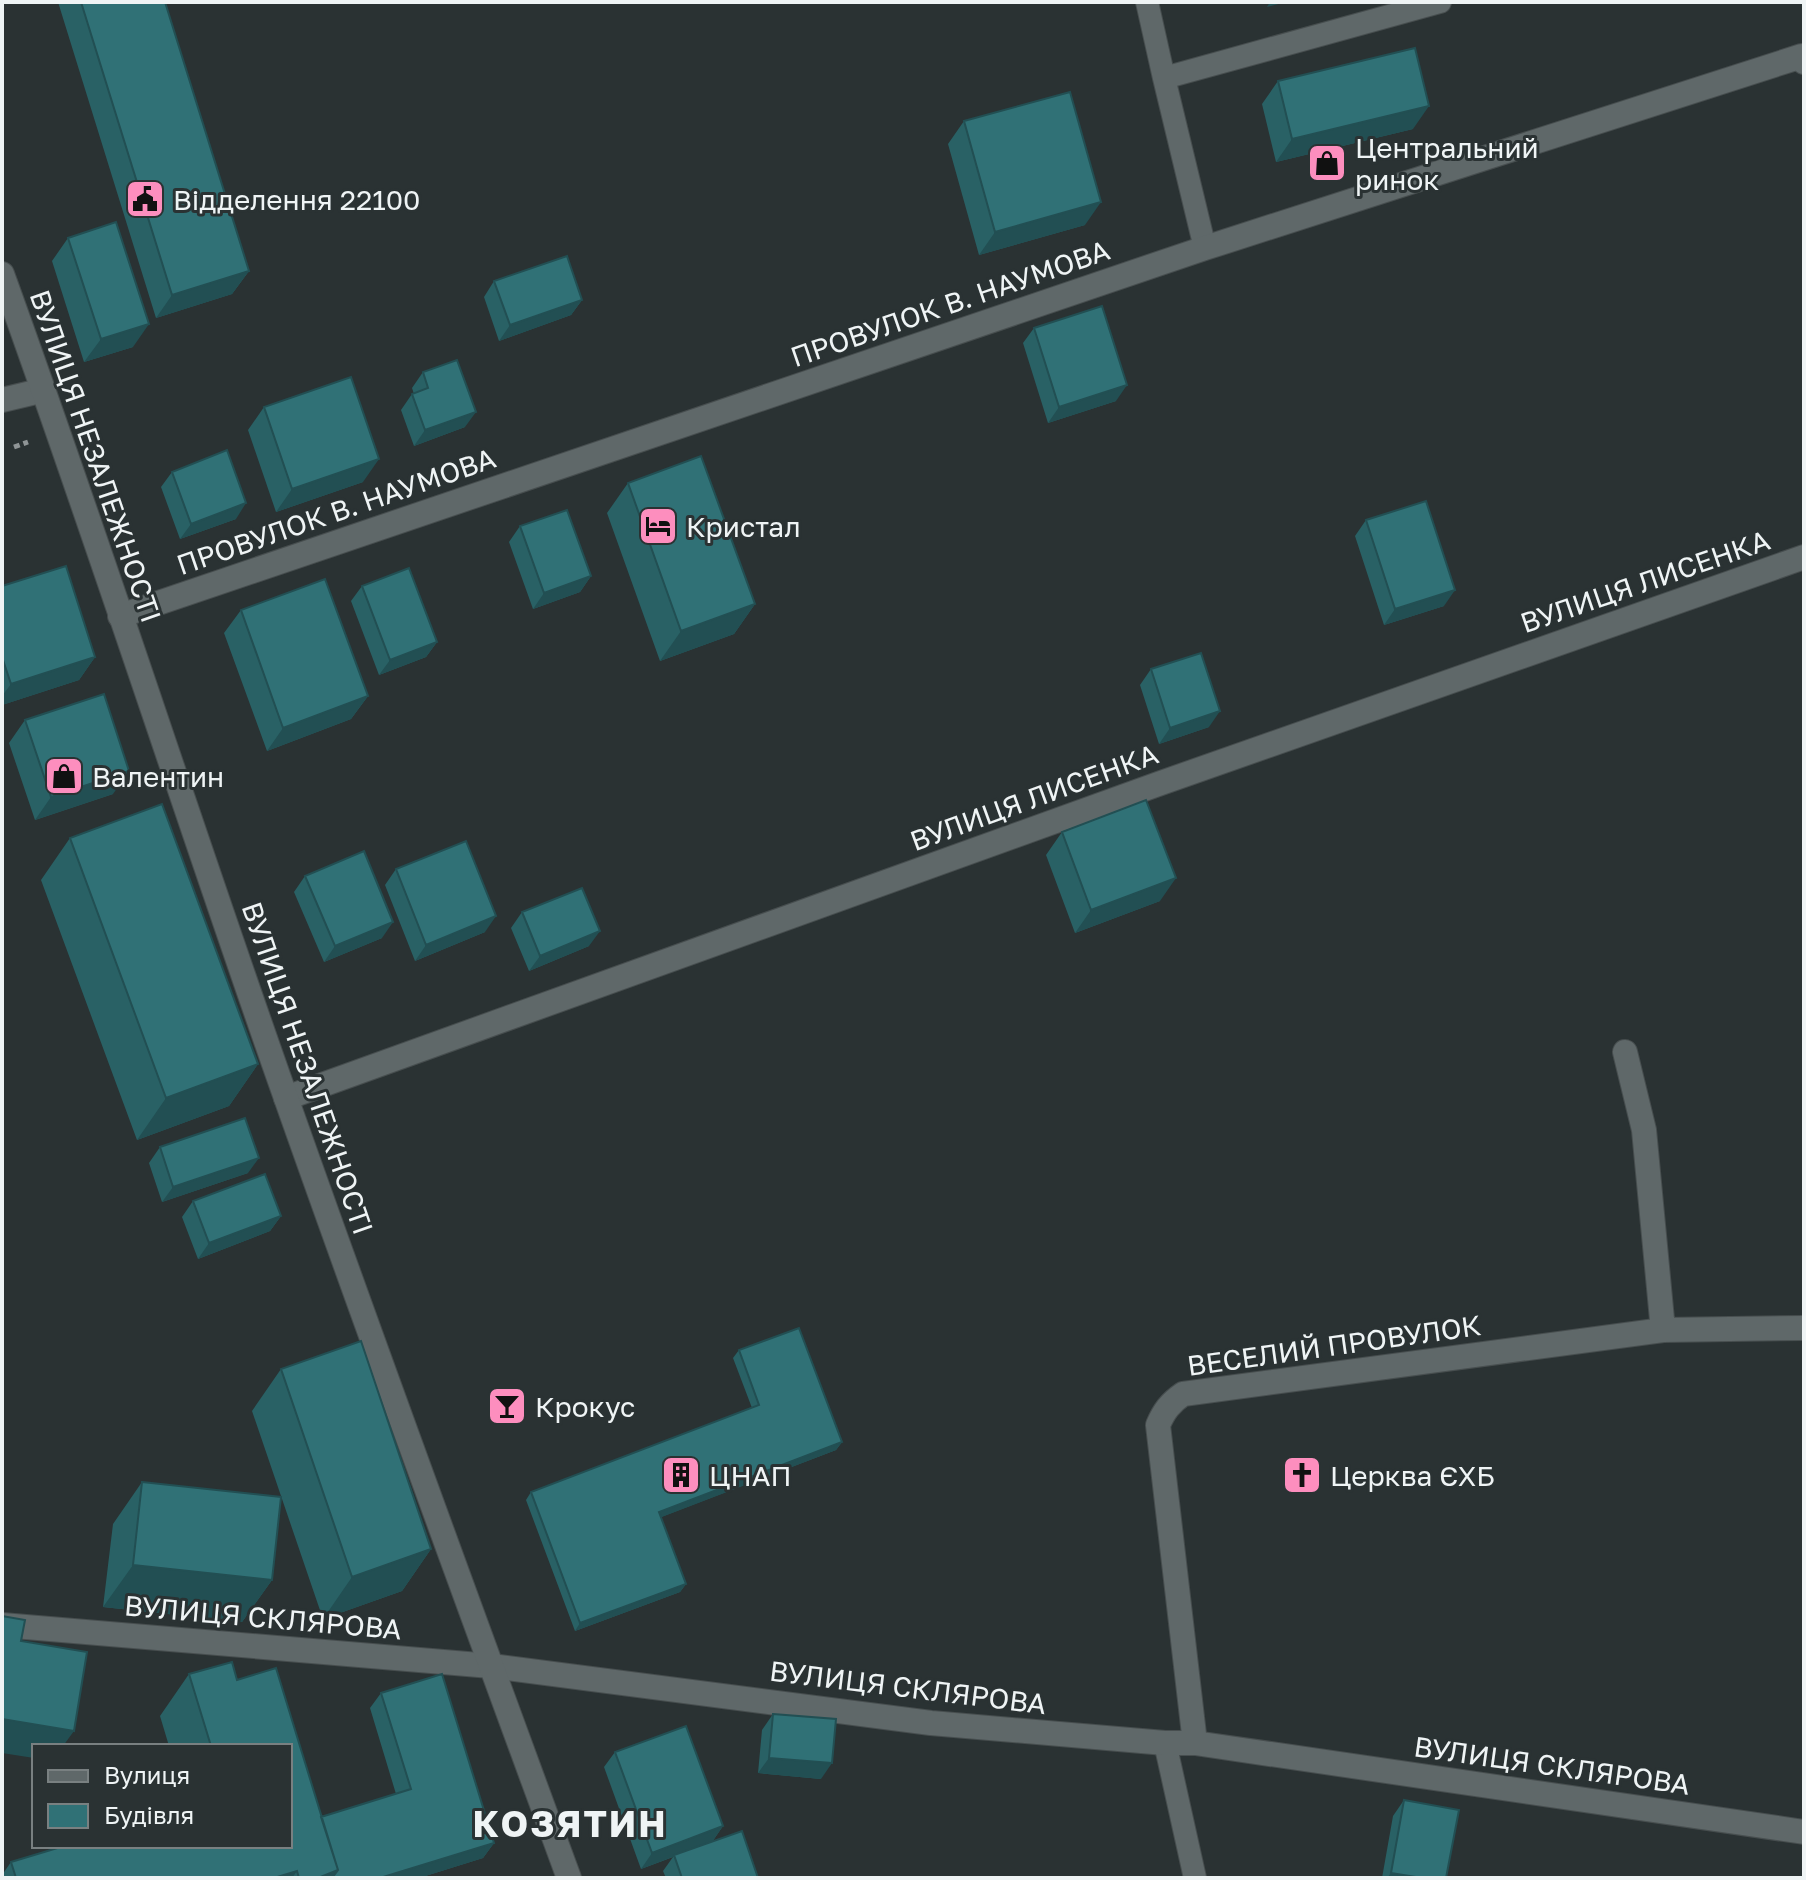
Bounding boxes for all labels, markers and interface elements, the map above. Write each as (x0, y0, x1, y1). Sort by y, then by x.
place label: Центральний ринок (1355, 131, 1539, 196)
shop icon: Центральний ринок (1306, 142, 1348, 184)
public building icon: Відделення 22100 (124, 178, 166, 220)
place label: Відделення 22100 (173, 183, 420, 216)
street label: ПРОВУЛОК В. НАУМОВА (786, 233, 1114, 373)
street label: ВУЛИЦЯ НЕЗАЛЕЖНОСТІ (24, 285, 168, 627)
street label: ПРОВУЛОК В. НАУМОВА (172, 441, 500, 581)
hotel icon: Кристал (637, 505, 679, 547)
place label: Кристал (686, 510, 801, 543)
street label: ВУЛИЦЯ ЛИСЕНКА (1516, 523, 1774, 639)
street label: ВУЛИЦЯ ЛИСЕНКА (905, 737, 1163, 857)
shop icon: Валентин (43, 755, 85, 797)
place label: Валентин (92, 760, 224, 793)
street label: ВУЛИЦЯ НЕЗАЛЕЖНОСТІ (236, 897, 380, 1239)
street label: ВЕСЕЛИЙ ПРОВУЛОК (1185, 1308, 1483, 1382)
bar icon: Крокус (486, 1385, 528, 1427)
place label: Крокус (535, 1390, 635, 1423)
building icon: ЦНАП (660, 1454, 702, 1496)
church icon: Церква ЄХБ (1281, 1454, 1323, 1496)
place label: ЦНАП (709, 1459, 791, 1492)
place label: Церква ЄХБ (1330, 1459, 1495, 1492)
street label: ВУЛИЦЯ СКЛЯРОВА (123, 1588, 403, 1646)
street label: ВУЛИЦЯ СКЛЯРОВА (768, 1654, 1048, 1720)
street label: ВУЛИЦЯ СКЛЯРОВА (1412, 1729, 1692, 1801)
legend (32, 1744, 292, 1848)
text: Вулиця (104, 1760, 190, 1789)
text: Будівля (104, 1800, 194, 1829)
district label: КОЗЯТИН (472, 1802, 668, 1845)

